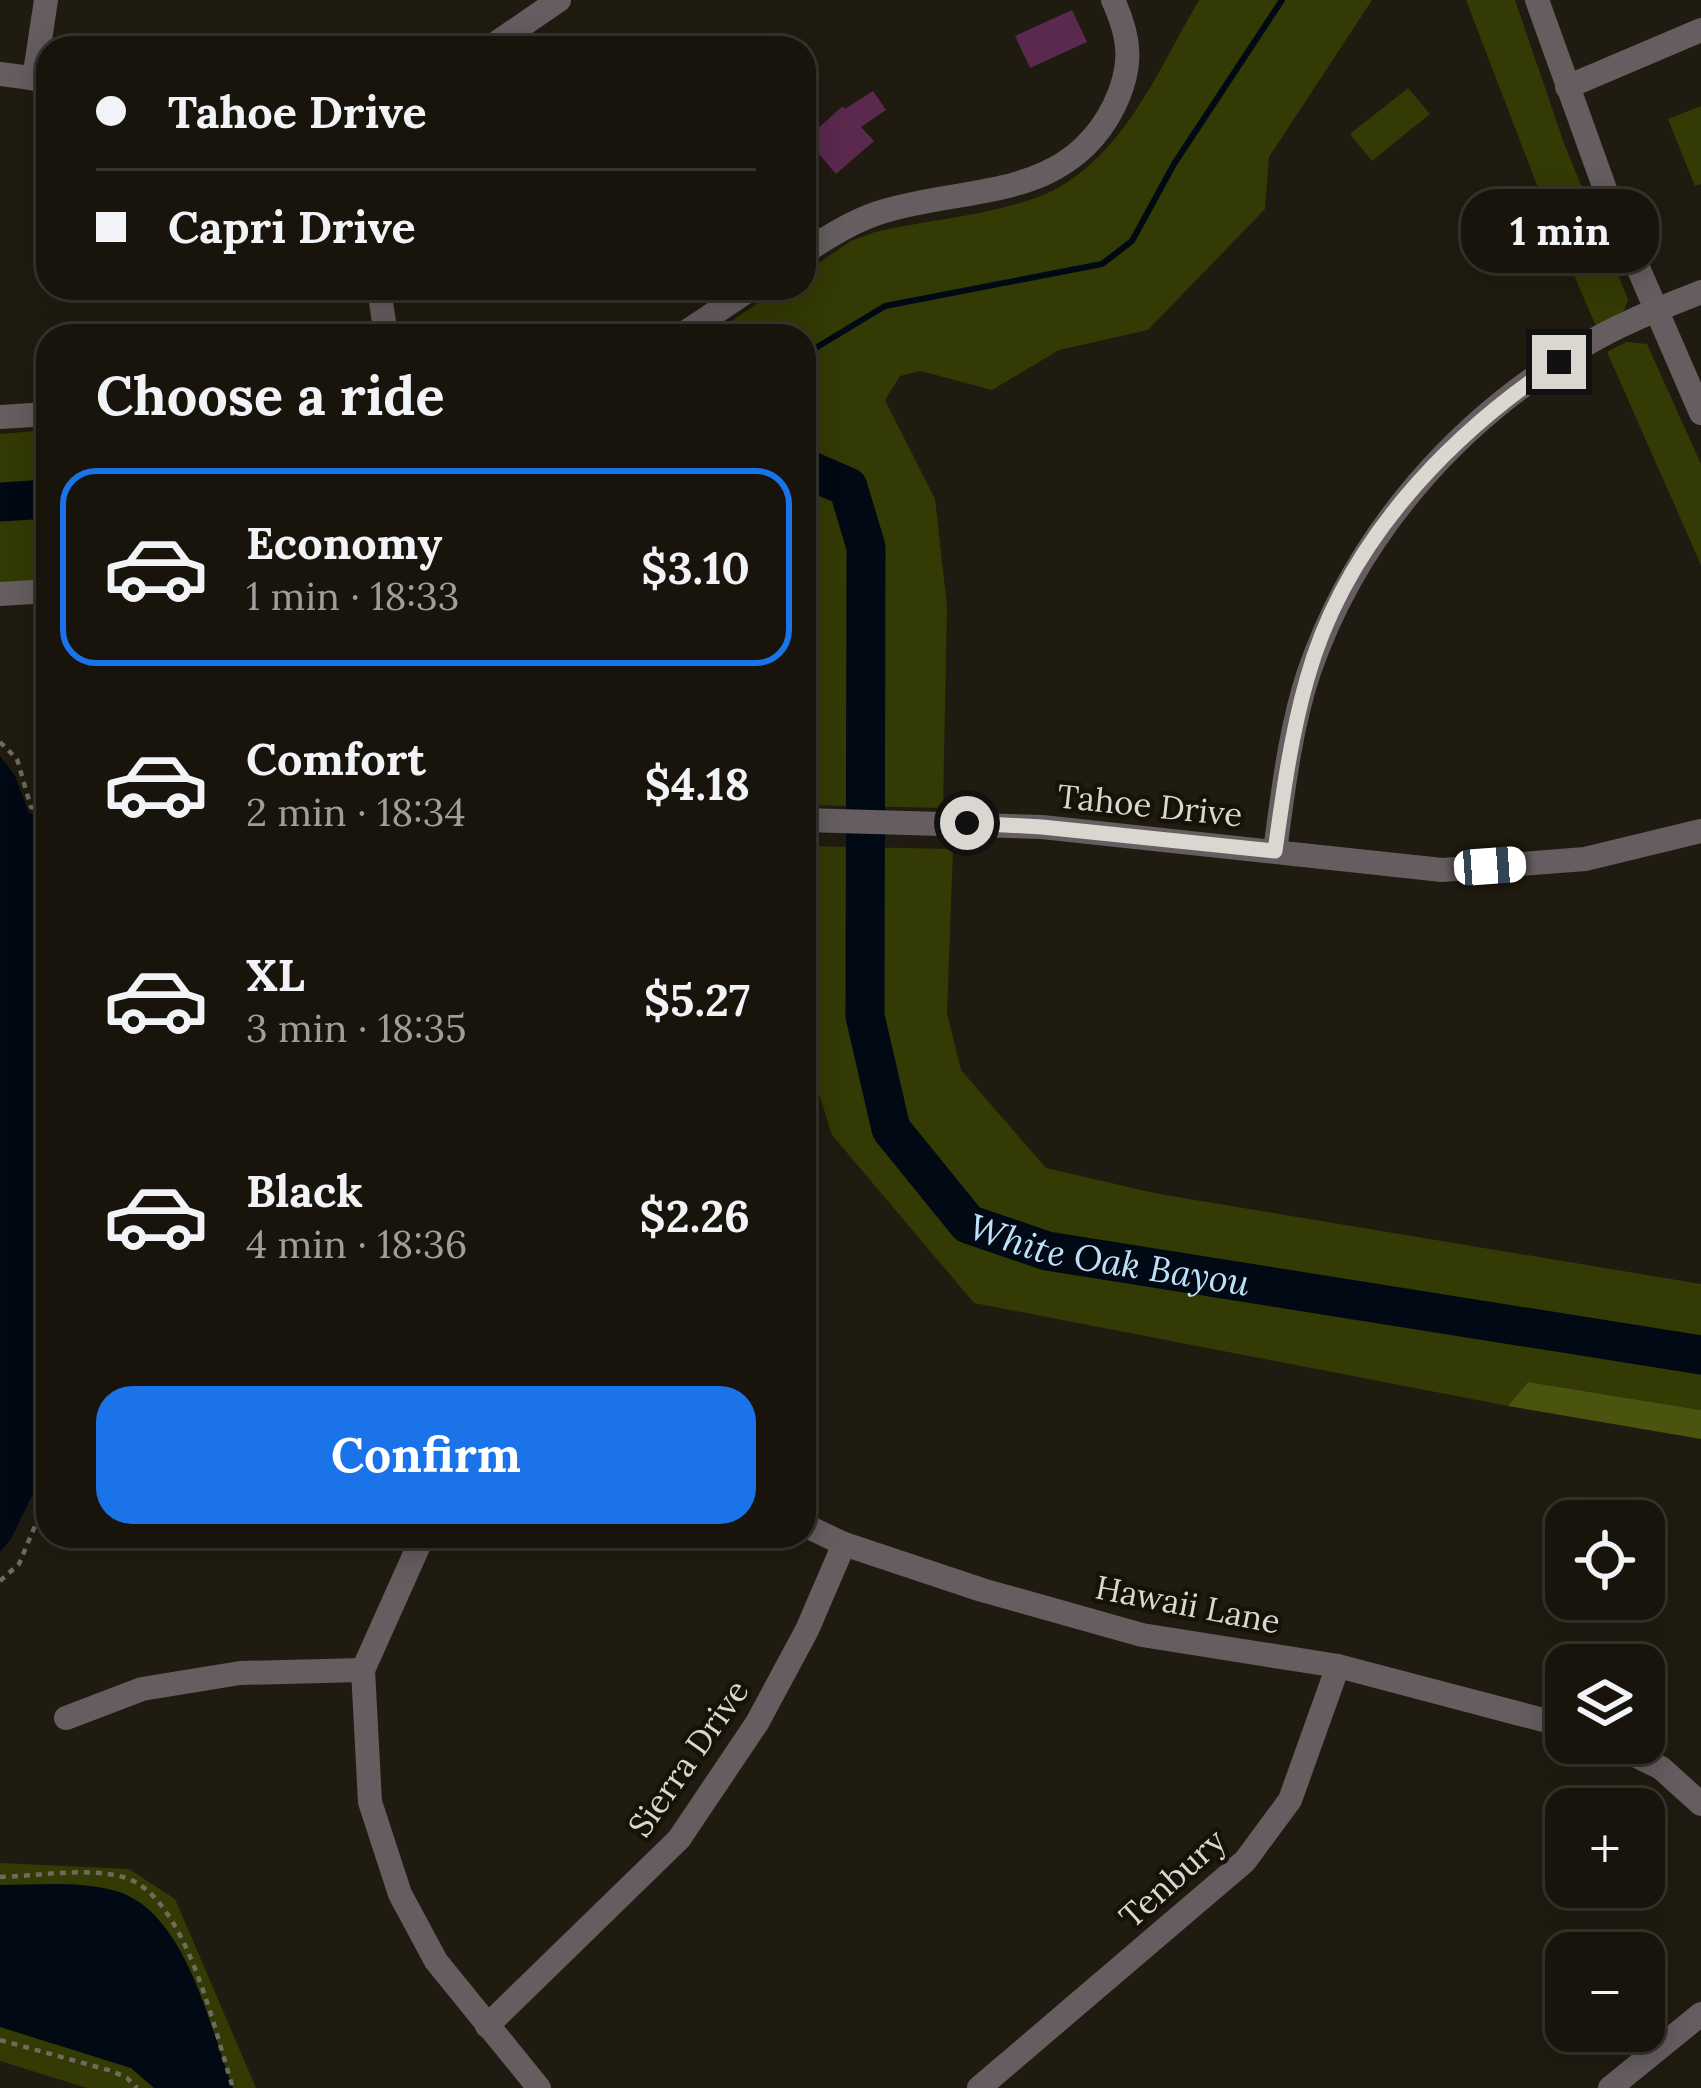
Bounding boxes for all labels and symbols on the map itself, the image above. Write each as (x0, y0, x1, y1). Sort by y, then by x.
callout: 1 min (1460, 188, 1658, 272)
route end (1532, 335, 1586, 389)
street label: Tahoe Drive (1056, 774, 1244, 836)
route start (940, 796, 994, 850)
car (1453, 846, 1527, 886)
water label: White Oak Bayou (963, 1203, 1253, 1306)
street label: Hawaii Lane (1092, 1566, 1284, 1642)
street label: Sierra Drive (619, 1671, 757, 1845)
street label: Tenbury (1110, 1819, 1234, 1937)

